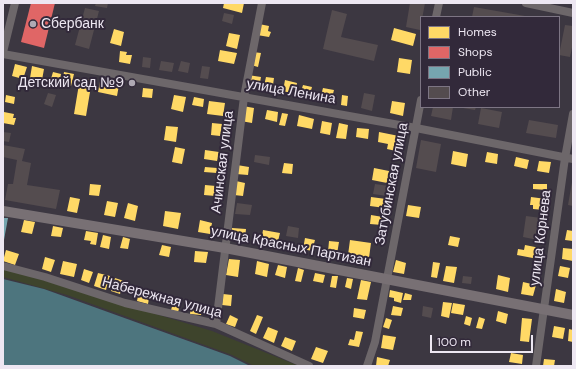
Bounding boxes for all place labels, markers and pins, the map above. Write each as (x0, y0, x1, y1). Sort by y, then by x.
place label: Сбербанк (41, 16, 104, 32)
marker: Сбербанк (28, 19, 38, 29)
place label: Детский сад №9 (18, 75, 124, 91)
marker: Детский сад №9 (127, 78, 137, 88)

